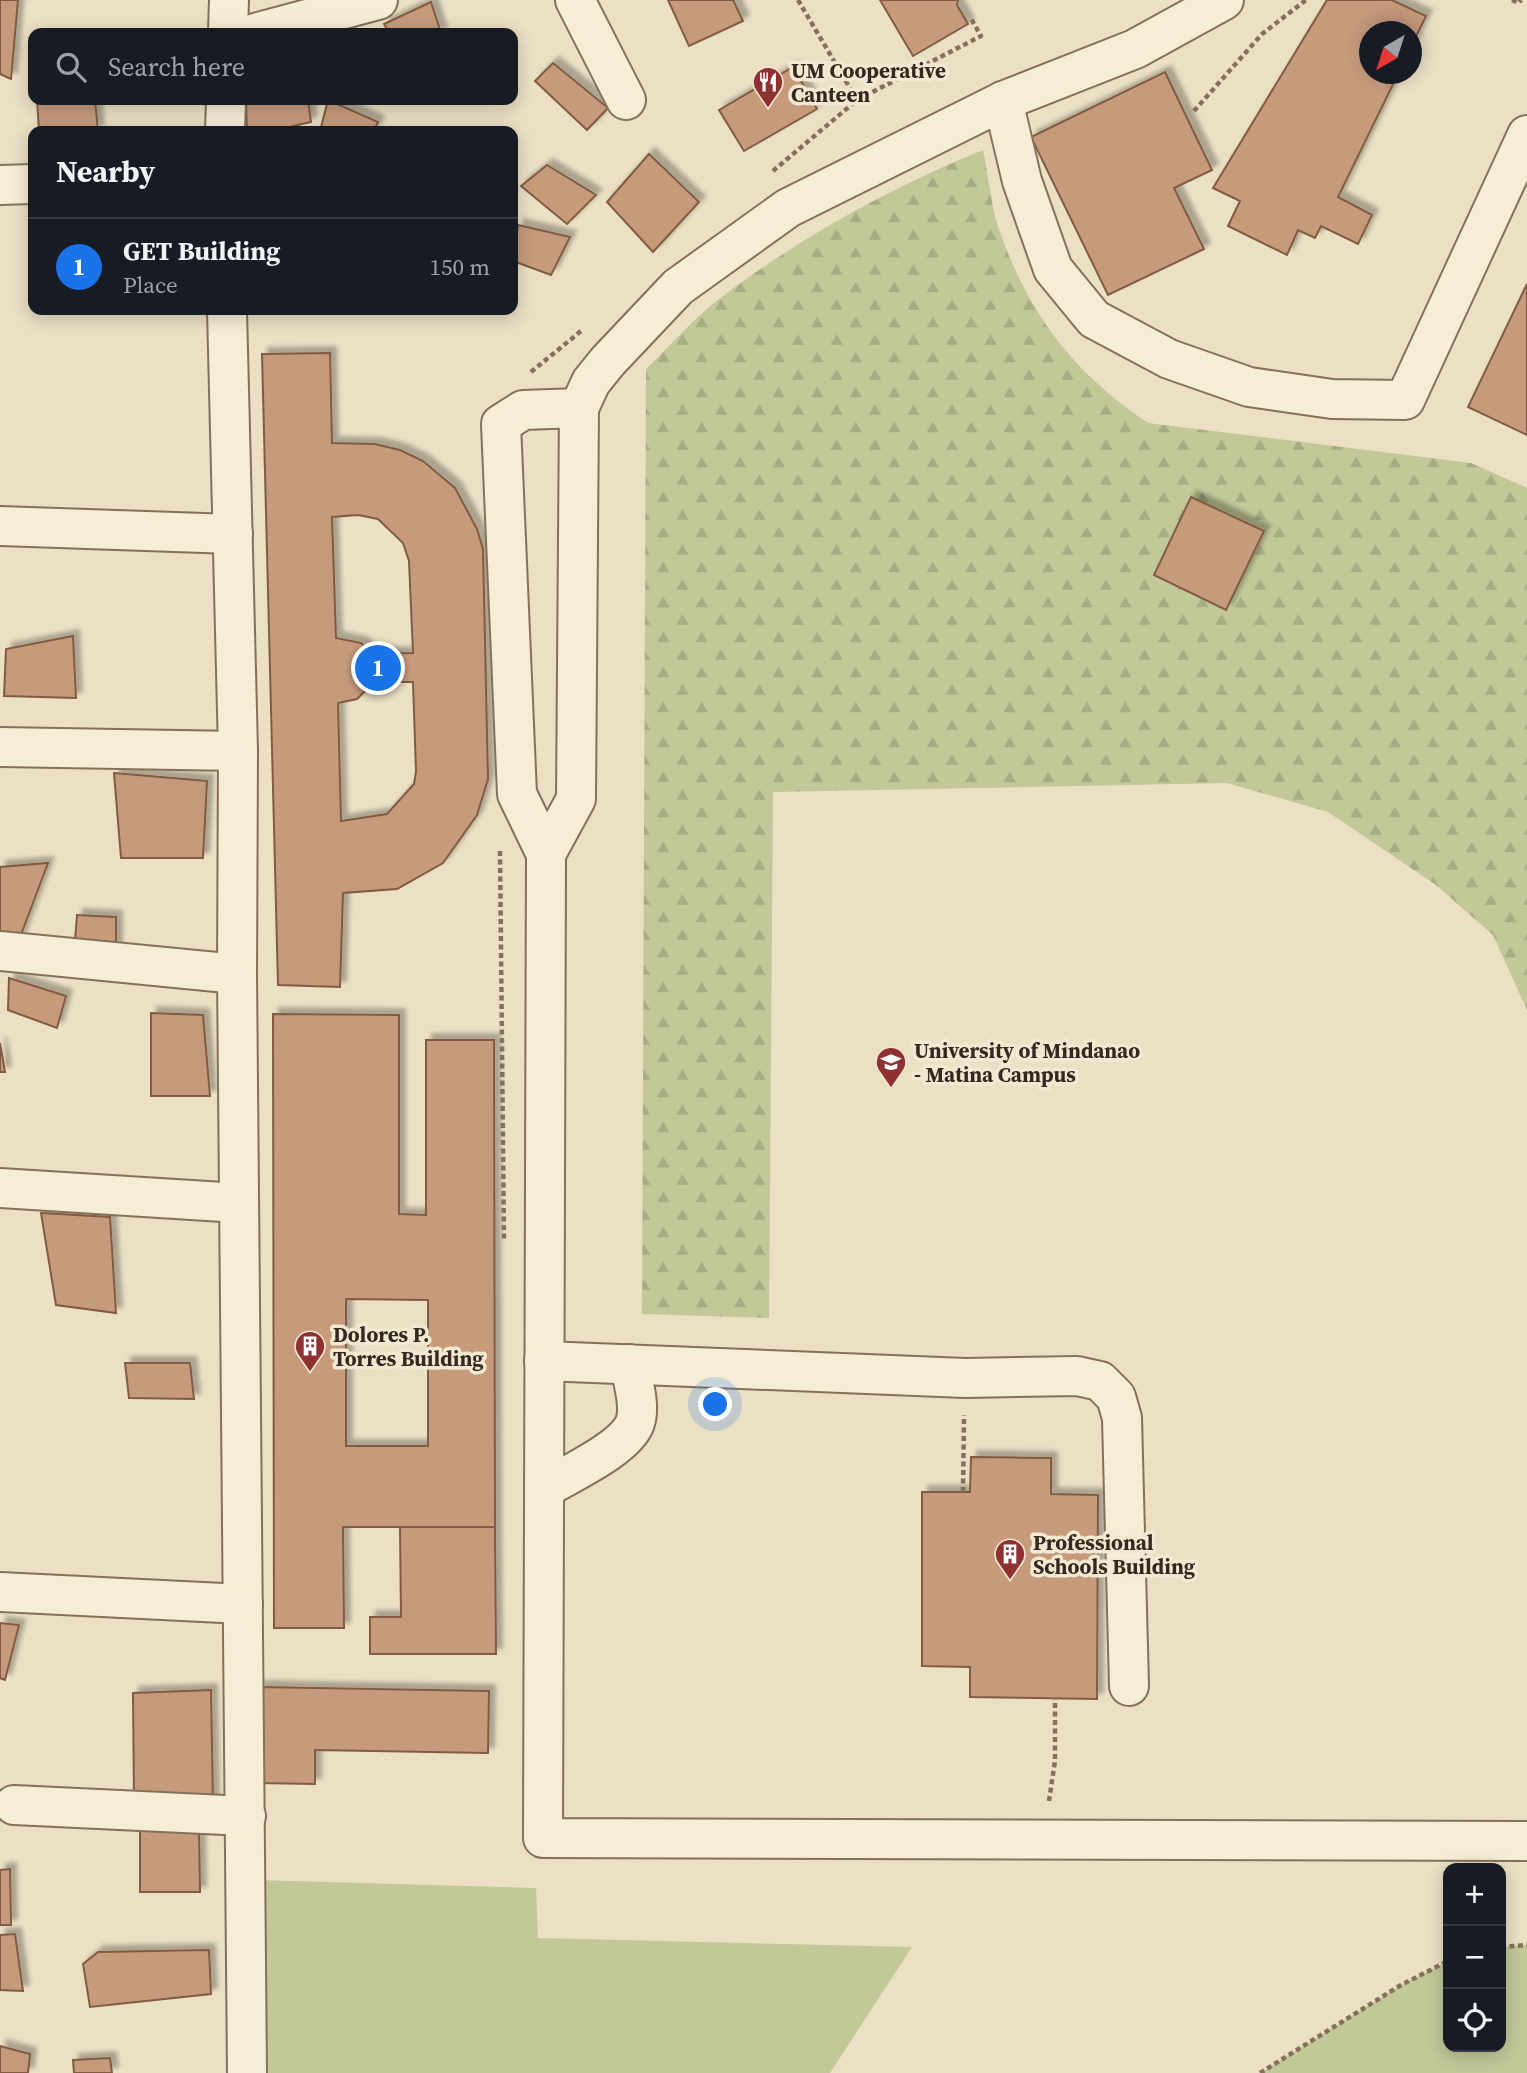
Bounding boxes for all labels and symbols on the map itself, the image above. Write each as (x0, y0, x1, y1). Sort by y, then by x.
north arrow (1359, 21, 1422, 84)
place label: UM Cooperative Canteen (791, 56, 946, 109)
restaurant icon: UM Cooperative Canteen (751, 65, 785, 109)
pin: 1 (355, 642, 401, 694)
place label: University of Mindanao - Matina Campus (914, 1036, 1140, 1089)
school or university icon: University of Mindanao - Matina Campus (874, 1045, 908, 1089)
place label: Dolores P. Torres Building (333, 1320, 484, 1373)
building icon: Dolores P. Torres Building (293, 1329, 327, 1373)
your location (698, 1387, 732, 1421)
place label: Professional Schools Building (1033, 1528, 1196, 1581)
building icon: Professional Schools Building (993, 1537, 1027, 1581)

